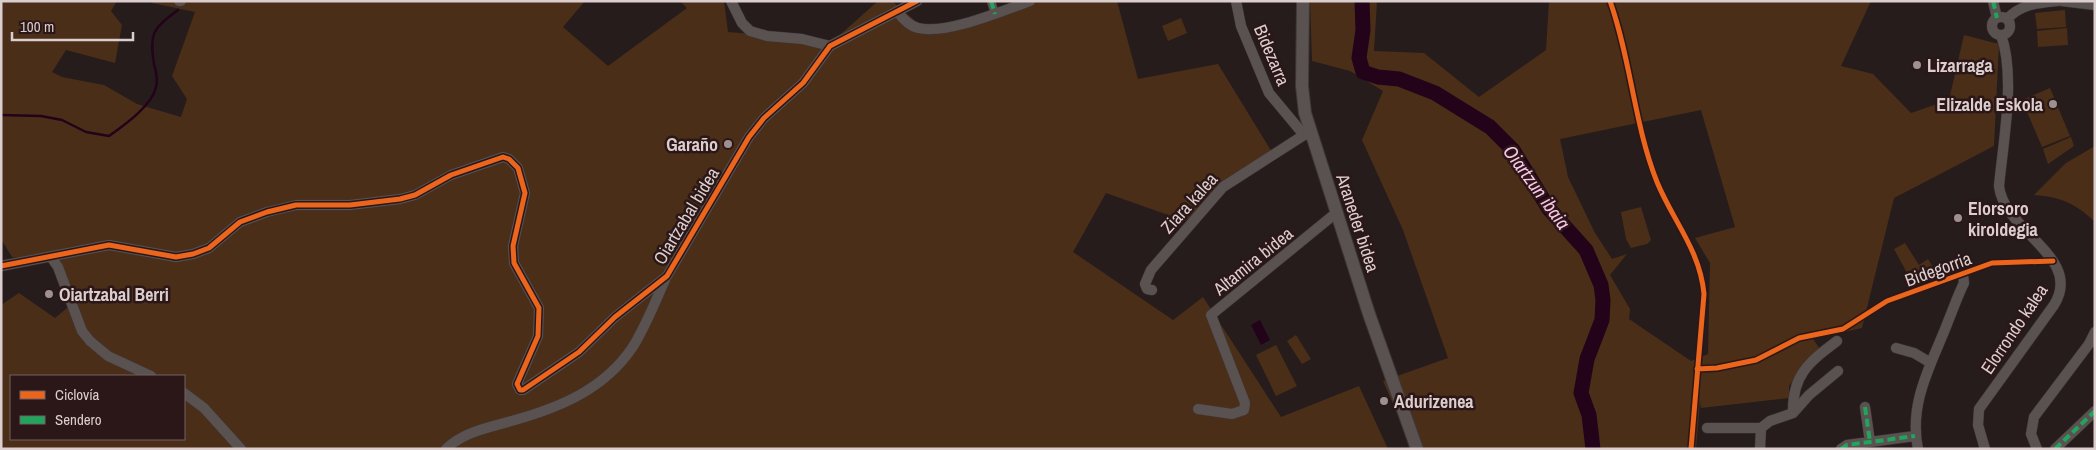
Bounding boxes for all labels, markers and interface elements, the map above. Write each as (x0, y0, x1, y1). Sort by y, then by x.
scale bar (12, 10, 134, 42)
text: 100 m (20, 16, 54, 37)
street label: Bidezarra (1248, 21, 1296, 89)
place label: Lizarraga (1927, 53, 1993, 78)
marker: Lizarraga (1911, 59, 1923, 71)
place label: Elizalde Eskola (1936, 92, 2044, 117)
marker: Elizalde Eskola (2047, 98, 2059, 110)
place label: Garaño (666, 132, 718, 157)
marker: Garaño (722, 138, 734, 150)
water label: Oiartzun ibaia (1497, 139, 1577, 235)
street label: Oiartzabal bidea (647, 163, 725, 269)
street label: Ziara kalea (1155, 167, 1223, 239)
street label: Araneder bidea (1330, 170, 1386, 275)
place label: Elorsoro kiroldegia (1968, 196, 2039, 242)
marker: Elorsoro kiroldegia (1952, 212, 1964, 224)
street label: Altamira bidea (1207, 221, 1298, 302)
street label: Bidegorria (1901, 245, 1975, 293)
street label: Elorrondo kalea (1975, 279, 2053, 379)
place label: Oiartzabal Berri (59, 282, 169, 307)
marker: Oiartzabal Berri (43, 288, 55, 300)
legend (10, 375, 185, 440)
text: Ciclovía (55, 384, 100, 405)
place label: Adurizenea (1394, 389, 1474, 414)
marker: Adurizenea (1378, 395, 1390, 407)
text: Sendero (55, 409, 102, 430)

